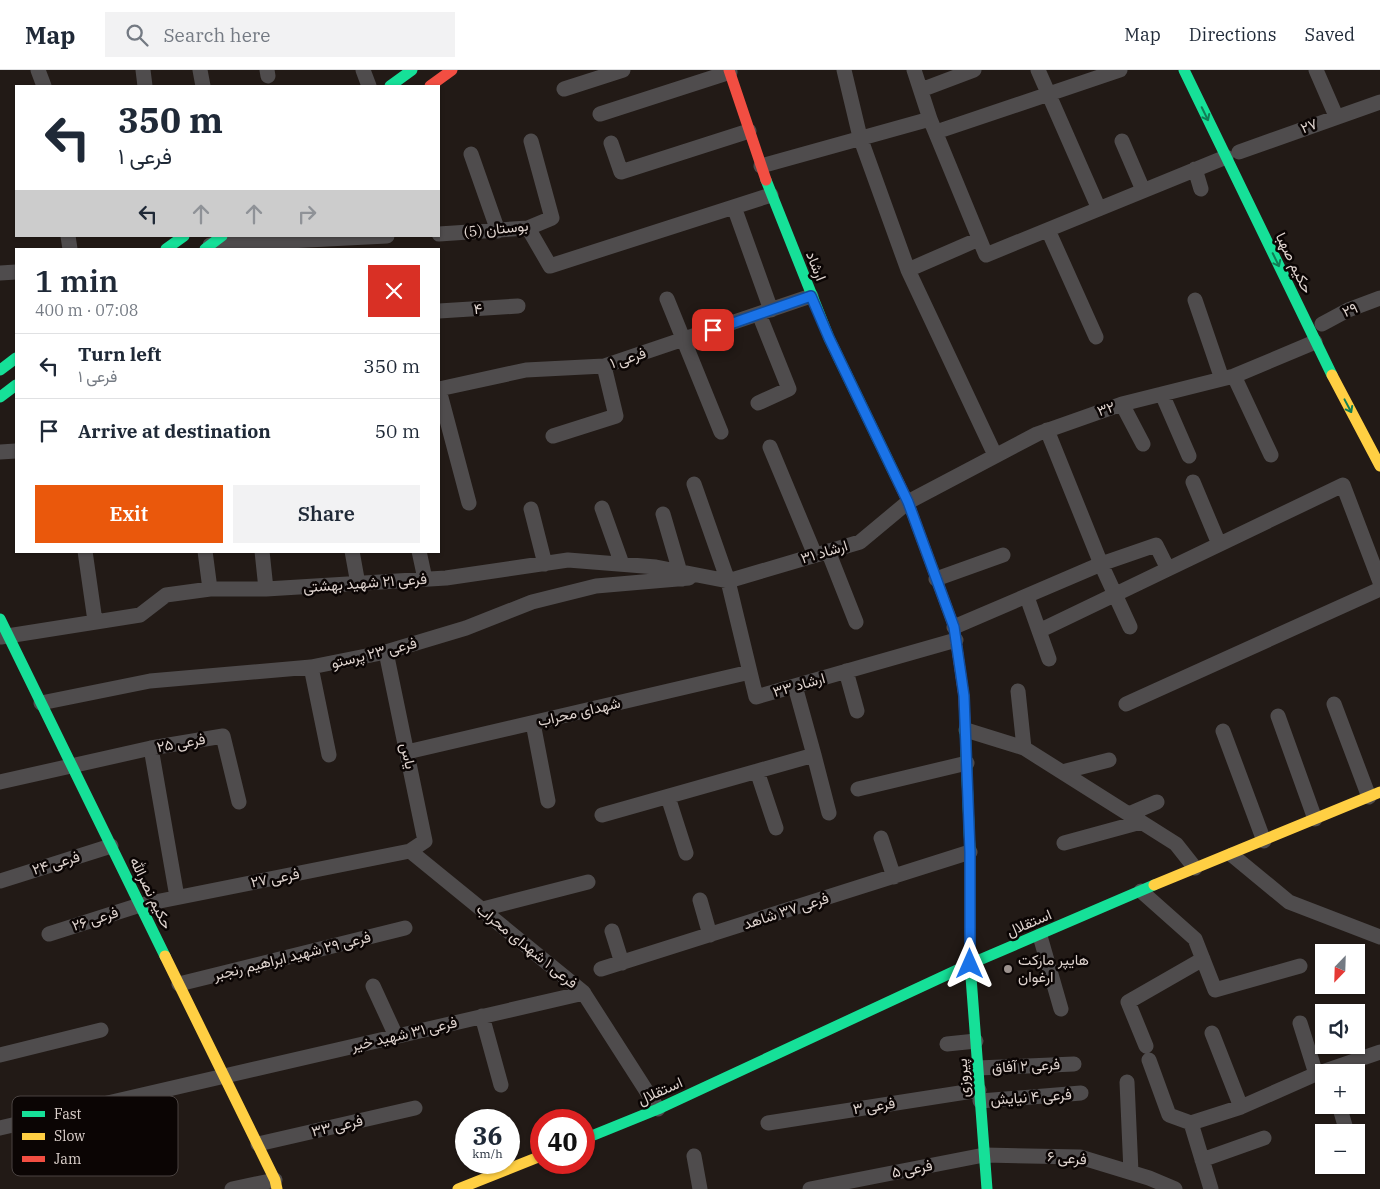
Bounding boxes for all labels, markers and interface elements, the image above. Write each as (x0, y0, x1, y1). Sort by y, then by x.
search box (105, 12, 455, 57)
text: Map (25, 19, 75, 51)
icon: search (123, 21, 151, 49)
text: Search here (163, 23, 270, 47)
text: Map (1124, 23, 1161, 46)
text: Directions (1189, 23, 1277, 46)
text: Saved (1305, 23, 1355, 46)
text: 350 m (118, 97, 223, 143)
icon: left (35, 105, 100, 170)
one-way arrow (1201, 106, 1211, 121)
street label: ۲۷ (1298, 114, 1320, 137)
text: فرعی ۱ (118, 141, 172, 170)
icon: left (134, 200, 162, 228)
icon: ahead (187, 200, 215, 228)
icon: ahead (240, 200, 268, 228)
icon: right (293, 200, 321, 228)
street label: بوستان (5) (463, 216, 529, 241)
street label: حکیم صهبا (1271, 229, 1317, 297)
street label: ارشاد (802, 248, 831, 283)
one-way arrow (1271, 253, 1281, 268)
text: 1 min (35, 261, 118, 300)
button: close (368, 265, 420, 317)
street label: ۲۹ (1339, 298, 1360, 321)
street label: ۴ (473, 299, 483, 318)
text: 400 m · 07:08 (35, 300, 138, 320)
pin (692, 309, 734, 351)
icon: arrive (699, 316, 727, 344)
text: Turn left (78, 342, 161, 366)
street label: فرعی ۱ (607, 343, 649, 373)
icon: left (35, 352, 63, 380)
text: 350 m (363, 354, 420, 378)
text: فرعی ۱ (78, 366, 117, 386)
street label: ۳۲ (1094, 397, 1117, 420)
one-way arrow (1344, 398, 1353, 413)
icon: arrive (35, 417, 63, 445)
text: Arrive at destination (78, 419, 271, 443)
text: 50 m (375, 419, 420, 443)
button: Exit (35, 485, 223, 543)
button: Share (233, 485, 420, 543)
street label: ارشاد ۳۱ (798, 535, 850, 568)
street label: فرعی ۲۱ شهید بهشتی (302, 569, 428, 597)
street label: فرعی ۲۳ پرستو (329, 633, 419, 673)
street label: ارشاد ۳۳ (770, 668, 827, 701)
street label: شهدای محراب (536, 693, 623, 731)
street label: فرعی ۲۵ (155, 729, 207, 757)
street label: یاس (395, 741, 421, 771)
street label: فرعی ۲۴ (30, 846, 82, 880)
street label: حکیم نصرالله (125, 854, 177, 932)
street label: فرعی ۲۷ (249, 863, 301, 893)
street label: فرعی ۳۷ شاهد (741, 888, 831, 934)
street label: فرعی ۱ شهدای محراب (472, 899, 582, 993)
street label: فرعی ۲۶ (69, 902, 121, 936)
street label: استقلال (1003, 905, 1054, 940)
street label: فرعی ۲۹ شهید ابراهیم رنجبر (210, 927, 373, 986)
position arrow (943, 937, 995, 989)
north arrow (1315, 944, 1365, 994)
map controls (1315, 944, 1365, 1174)
place label: هایپر مارکت ارغوان (1018, 950, 1089, 986)
marker: هایپر مارکت ارغوان (1002, 963, 1014, 975)
button: sound (1315, 1004, 1365, 1054)
street label: فرعی ۳۱ شهید خیر (348, 1012, 459, 1056)
street label: فرعی ۲ آفاق (991, 1054, 1061, 1078)
street label: پیروزی (952, 1058, 974, 1098)
button: + (1315, 1064, 1365, 1114)
street label: استقلال (634, 1072, 685, 1109)
street label: فرعی ۴ نیایش (990, 1084, 1072, 1110)
street label: فرعی ۳ (851, 1093, 897, 1119)
legend (12, 1096, 178, 1176)
text: Fast (54, 1105, 82, 1123)
speed limit sign: 40 (530, 1109, 595, 1174)
street label: فرعی ۳۳ (309, 1110, 365, 1142)
text: 36 (472, 1119, 503, 1152)
button: − (1315, 1124, 1365, 1174)
text: Slow (54, 1127, 85, 1145)
text: km/h (472, 1146, 503, 1161)
street label: فرعی ۶ (1046, 1146, 1088, 1170)
text: Jam (54, 1150, 81, 1168)
street label: فرعی ۵ (890, 1155, 934, 1183)

